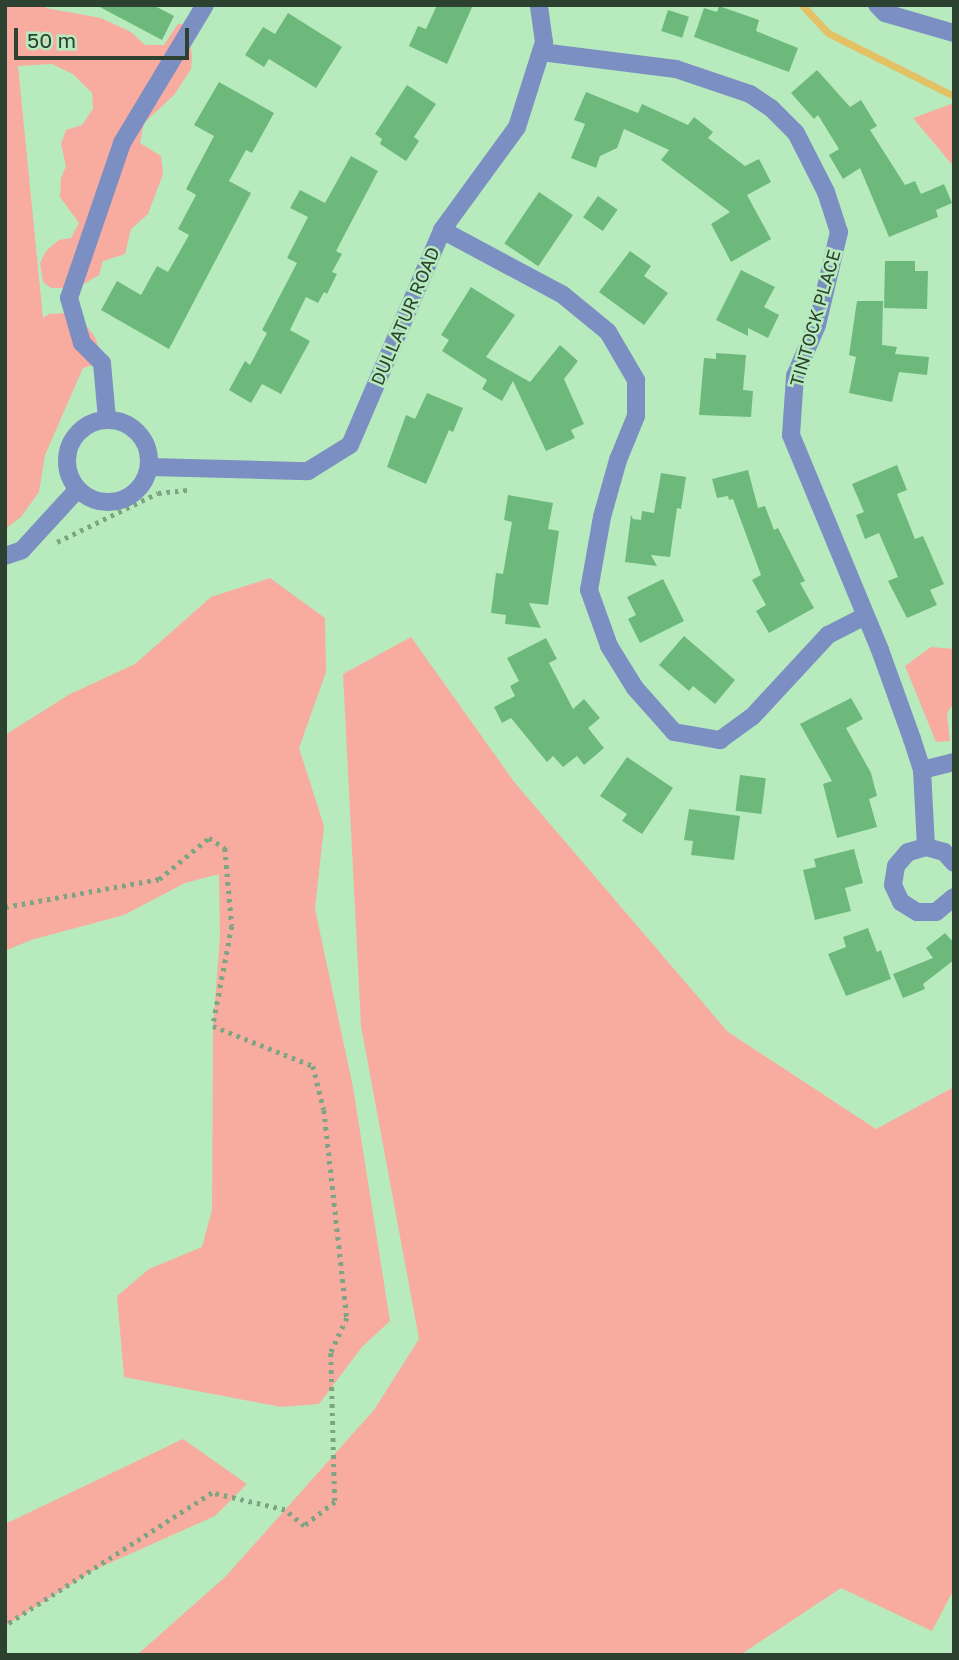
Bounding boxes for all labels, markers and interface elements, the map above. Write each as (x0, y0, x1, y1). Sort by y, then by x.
scale bar (18, 14, 192, 58)
text: 50 m (27, 27, 76, 53)
street label: DULLATUR ROAD (366, 244, 444, 388)
street label: TINTOCK PLACE (785, 247, 845, 389)

